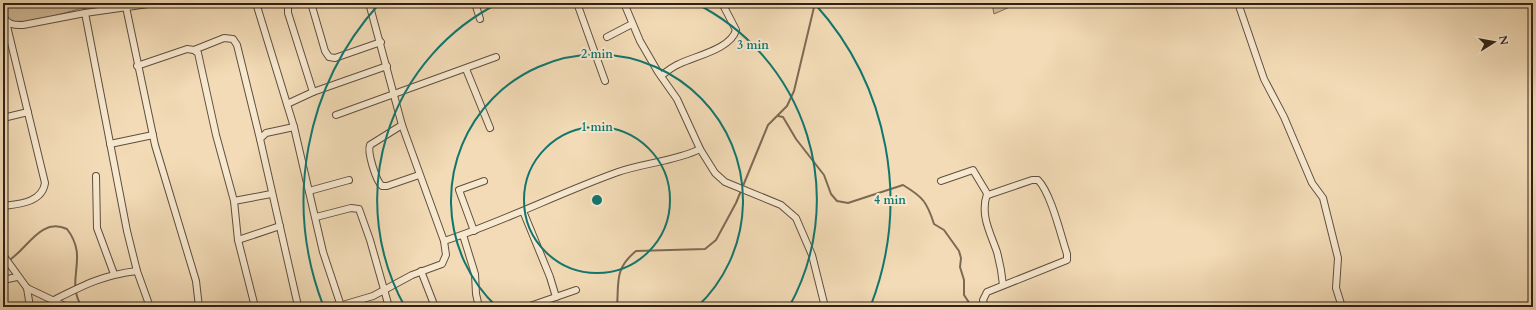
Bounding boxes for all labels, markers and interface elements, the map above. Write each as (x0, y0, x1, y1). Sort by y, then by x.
north arrow (1474, 22, 1514, 62)
text: N (1495, 34, 1512, 47)
text: 3 min (737, 37, 769, 53)
text: 2 min (581, 46, 613, 62)
text: 1 min (581, 119, 613, 135)
text: 4 min (874, 192, 906, 208)
centre of rings (590, 193, 604, 207)

